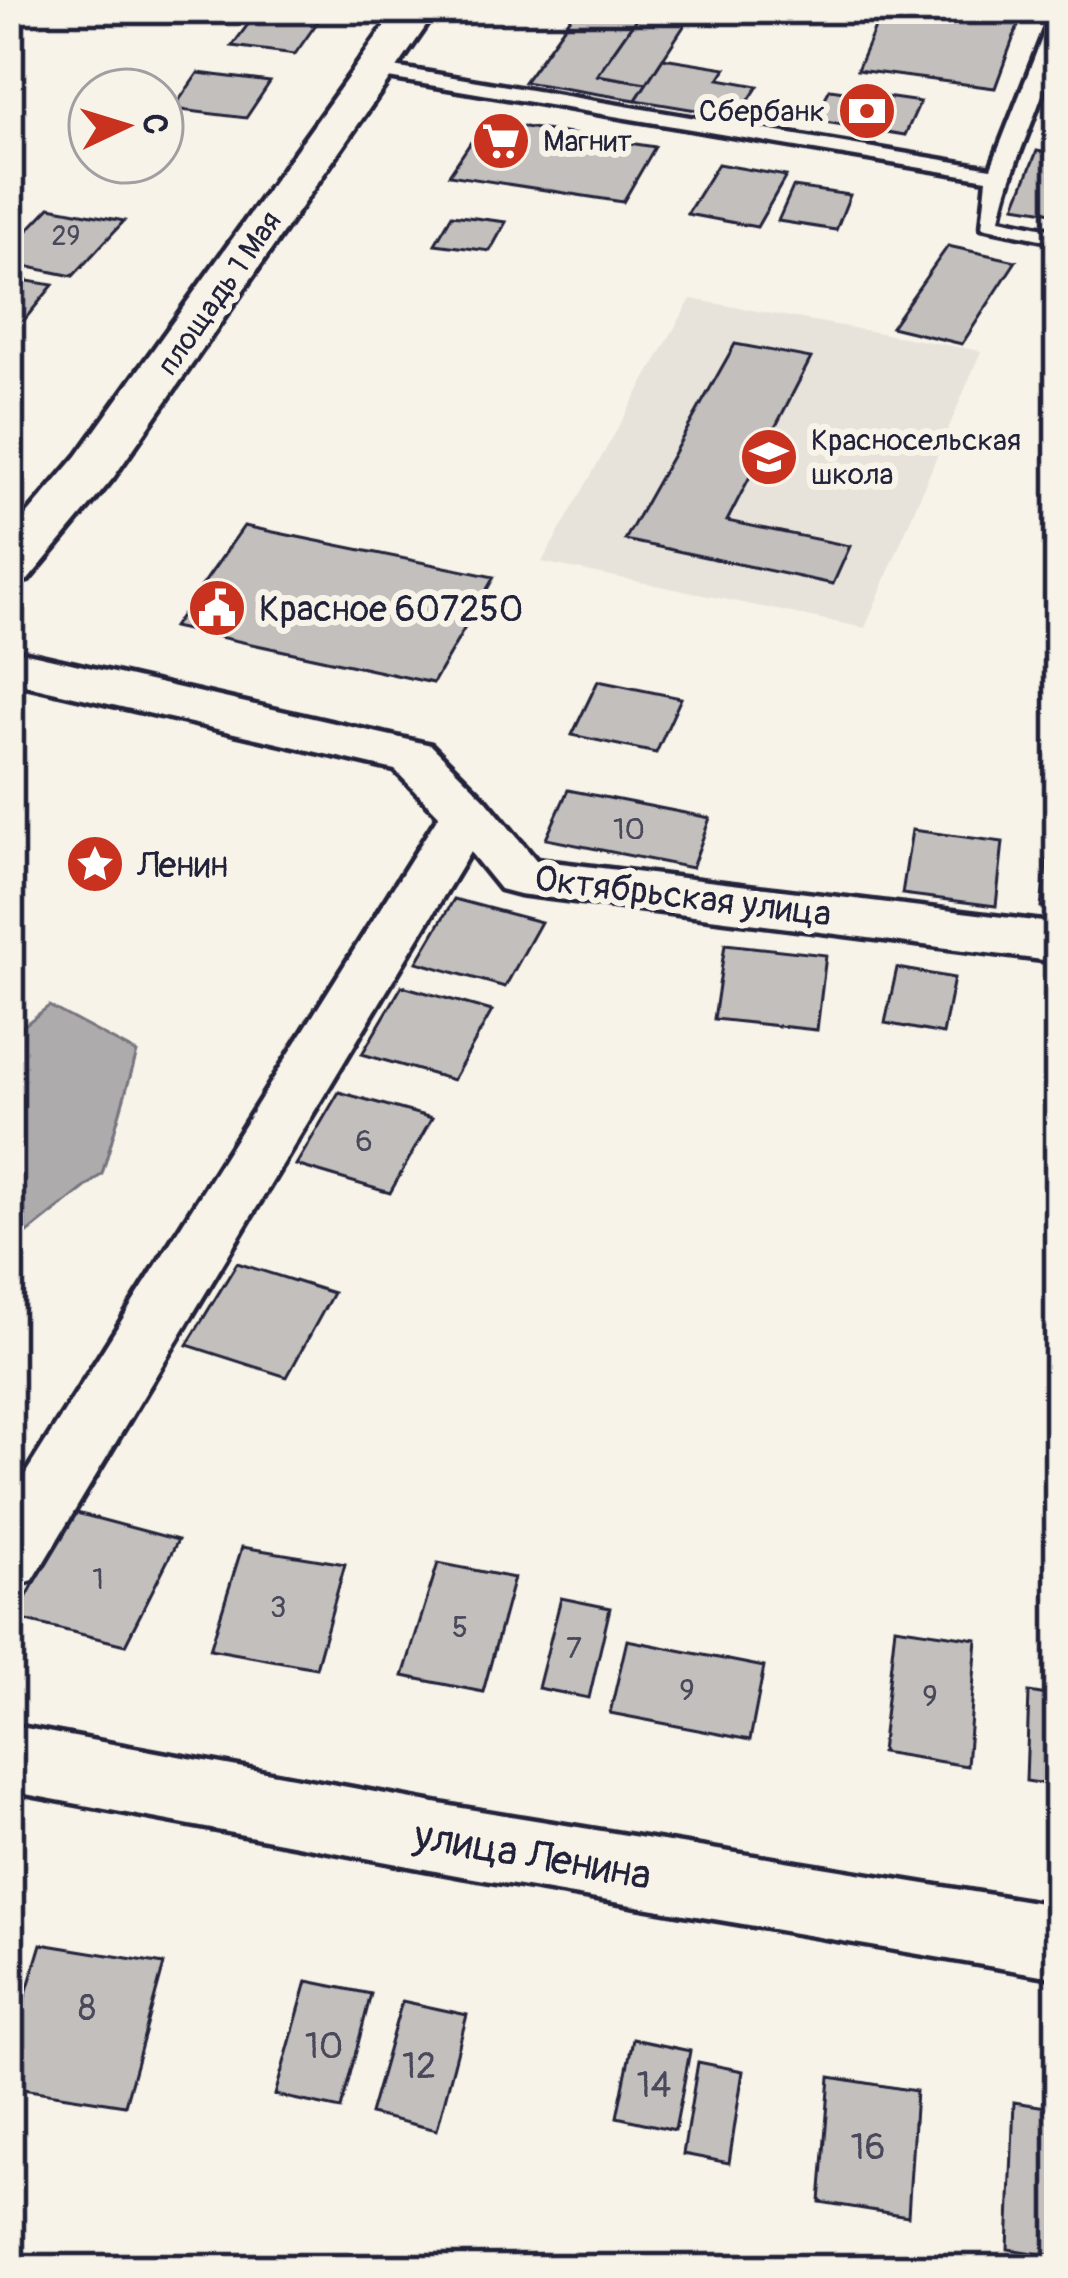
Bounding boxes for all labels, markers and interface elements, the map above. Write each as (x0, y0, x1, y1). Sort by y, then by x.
north arrow (66, 66, 186, 186)
bank icon: Сбербанк (836, 80, 898, 142)
place label: Сбербанк (699, 93, 825, 130)
supermarket icon: Магнит (470, 110, 532, 172)
text: С (133, 112, 176, 136)
place label: Магнит (543, 123, 632, 160)
street label: площадь 1 Мая (149, 204, 290, 382)
house number: 29 (52, 220, 81, 253)
place label: Красносельская школа (811, 422, 1021, 493)
school or university icon: Красносельская школа (738, 426, 800, 488)
public building icon: Красное 607250 (186, 577, 248, 639)
place label: Красное 607250 (259, 587, 523, 632)
house number: 10 (613, 811, 645, 848)
place icon: Ленин (64, 833, 126, 895)
place label: Ленин (136, 843, 228, 888)
street label: Октябрьская улица (532, 856, 834, 937)
house number: 6 (355, 1123, 373, 1160)
house number: 1 (92, 1561, 104, 1598)
house number: 3 (270, 1589, 286, 1626)
house number: 5 (452, 1609, 468, 1646)
house number: 7 (566, 1630, 582, 1667)
house number: 9 (679, 1672, 695, 1709)
house number: 9 (922, 1678, 938, 1715)
street label: улица Ленина (409, 1809, 655, 1902)
house number: 8 (78, 1986, 96, 2031)
house number: 10 (305, 2024, 343, 2069)
house number: 12 (402, 2044, 436, 2089)
house number: 14 (637, 2063, 672, 2108)
house number: 16 (850, 2125, 886, 2170)

